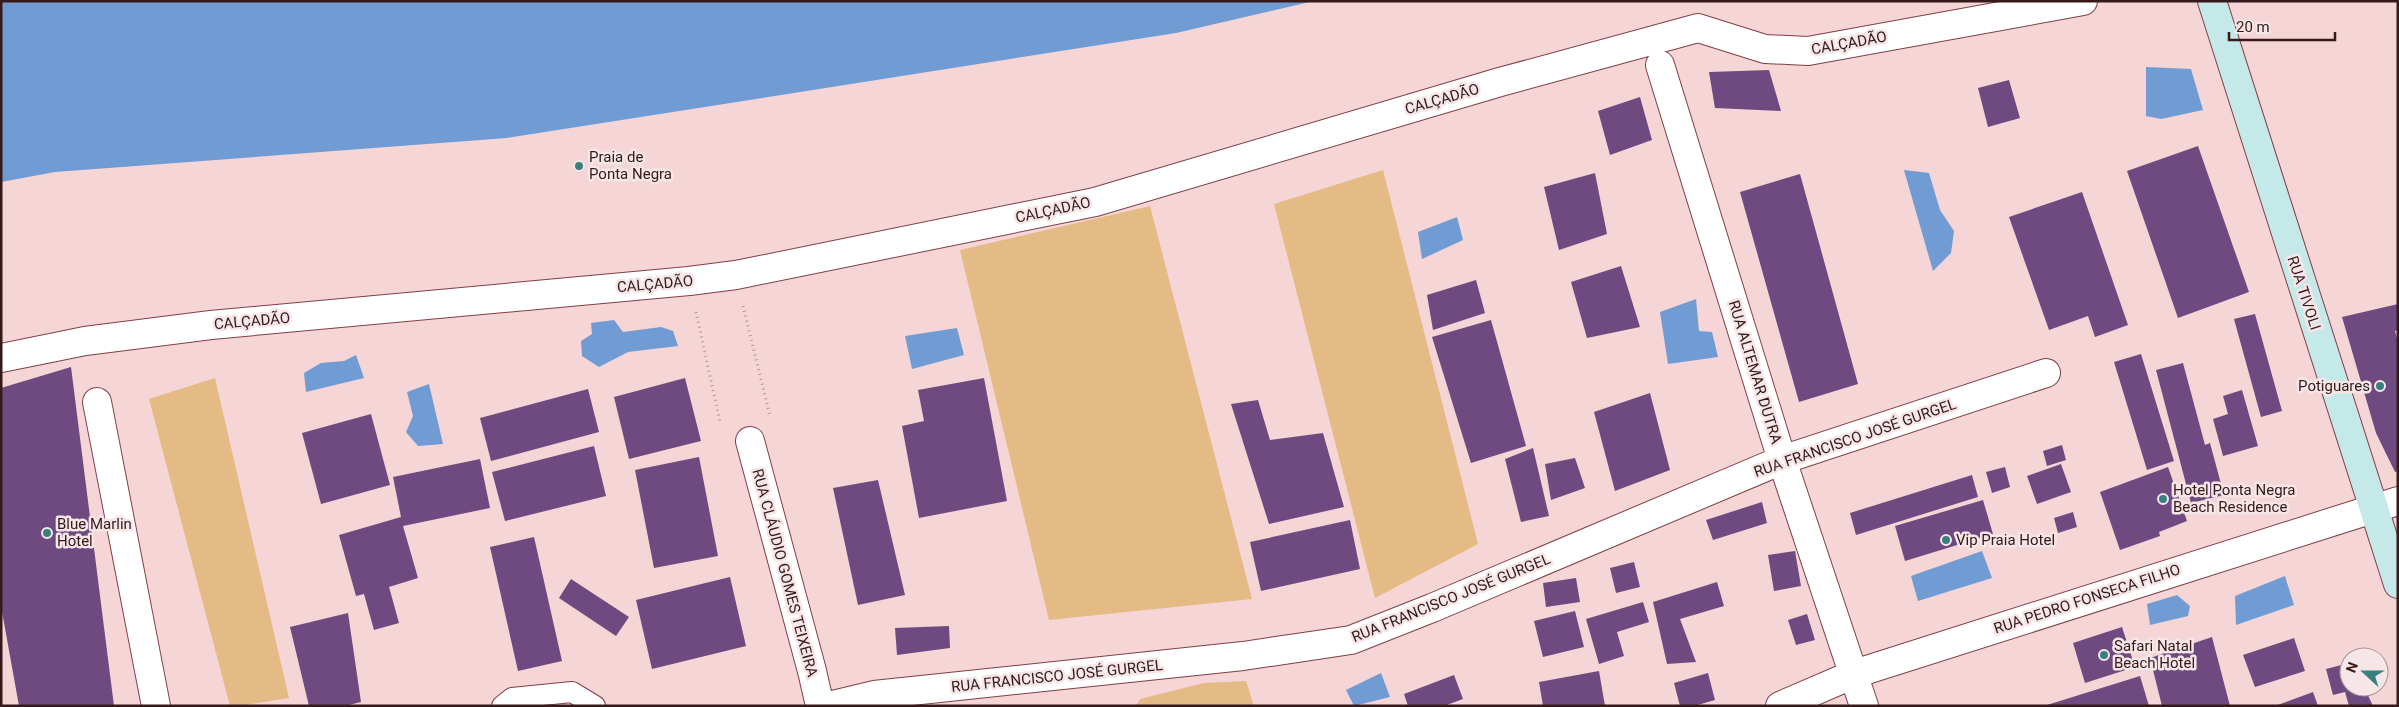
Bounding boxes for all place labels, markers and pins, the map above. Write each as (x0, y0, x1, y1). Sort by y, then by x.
place label: Praia de Ponta Negra (589, 148, 672, 183)
marker: Praia de Ponta Negra (573, 160, 585, 172)
place label: Potiguares (2298, 377, 2370, 395)
marker: Potiguares (2374, 380, 2386, 392)
place label: Hotel Ponta Negra Beach Residence (2173, 481, 2296, 516)
marker: Hotel Ponta Negra Beach Residence (2157, 493, 2169, 505)
place label: Blue Marlin Hotel (57, 515, 132, 550)
marker: Blue Marlin Hotel (41, 527, 53, 539)
place label: Vip Praia Hotel (1956, 531, 2055, 549)
marker: Vip Praia Hotel (1940, 534, 1952, 546)
place label: Safari Natal Beach Hotel (2114, 637, 2195, 672)
marker: Safari Natal Beach Hotel (2098, 649, 2110, 661)

